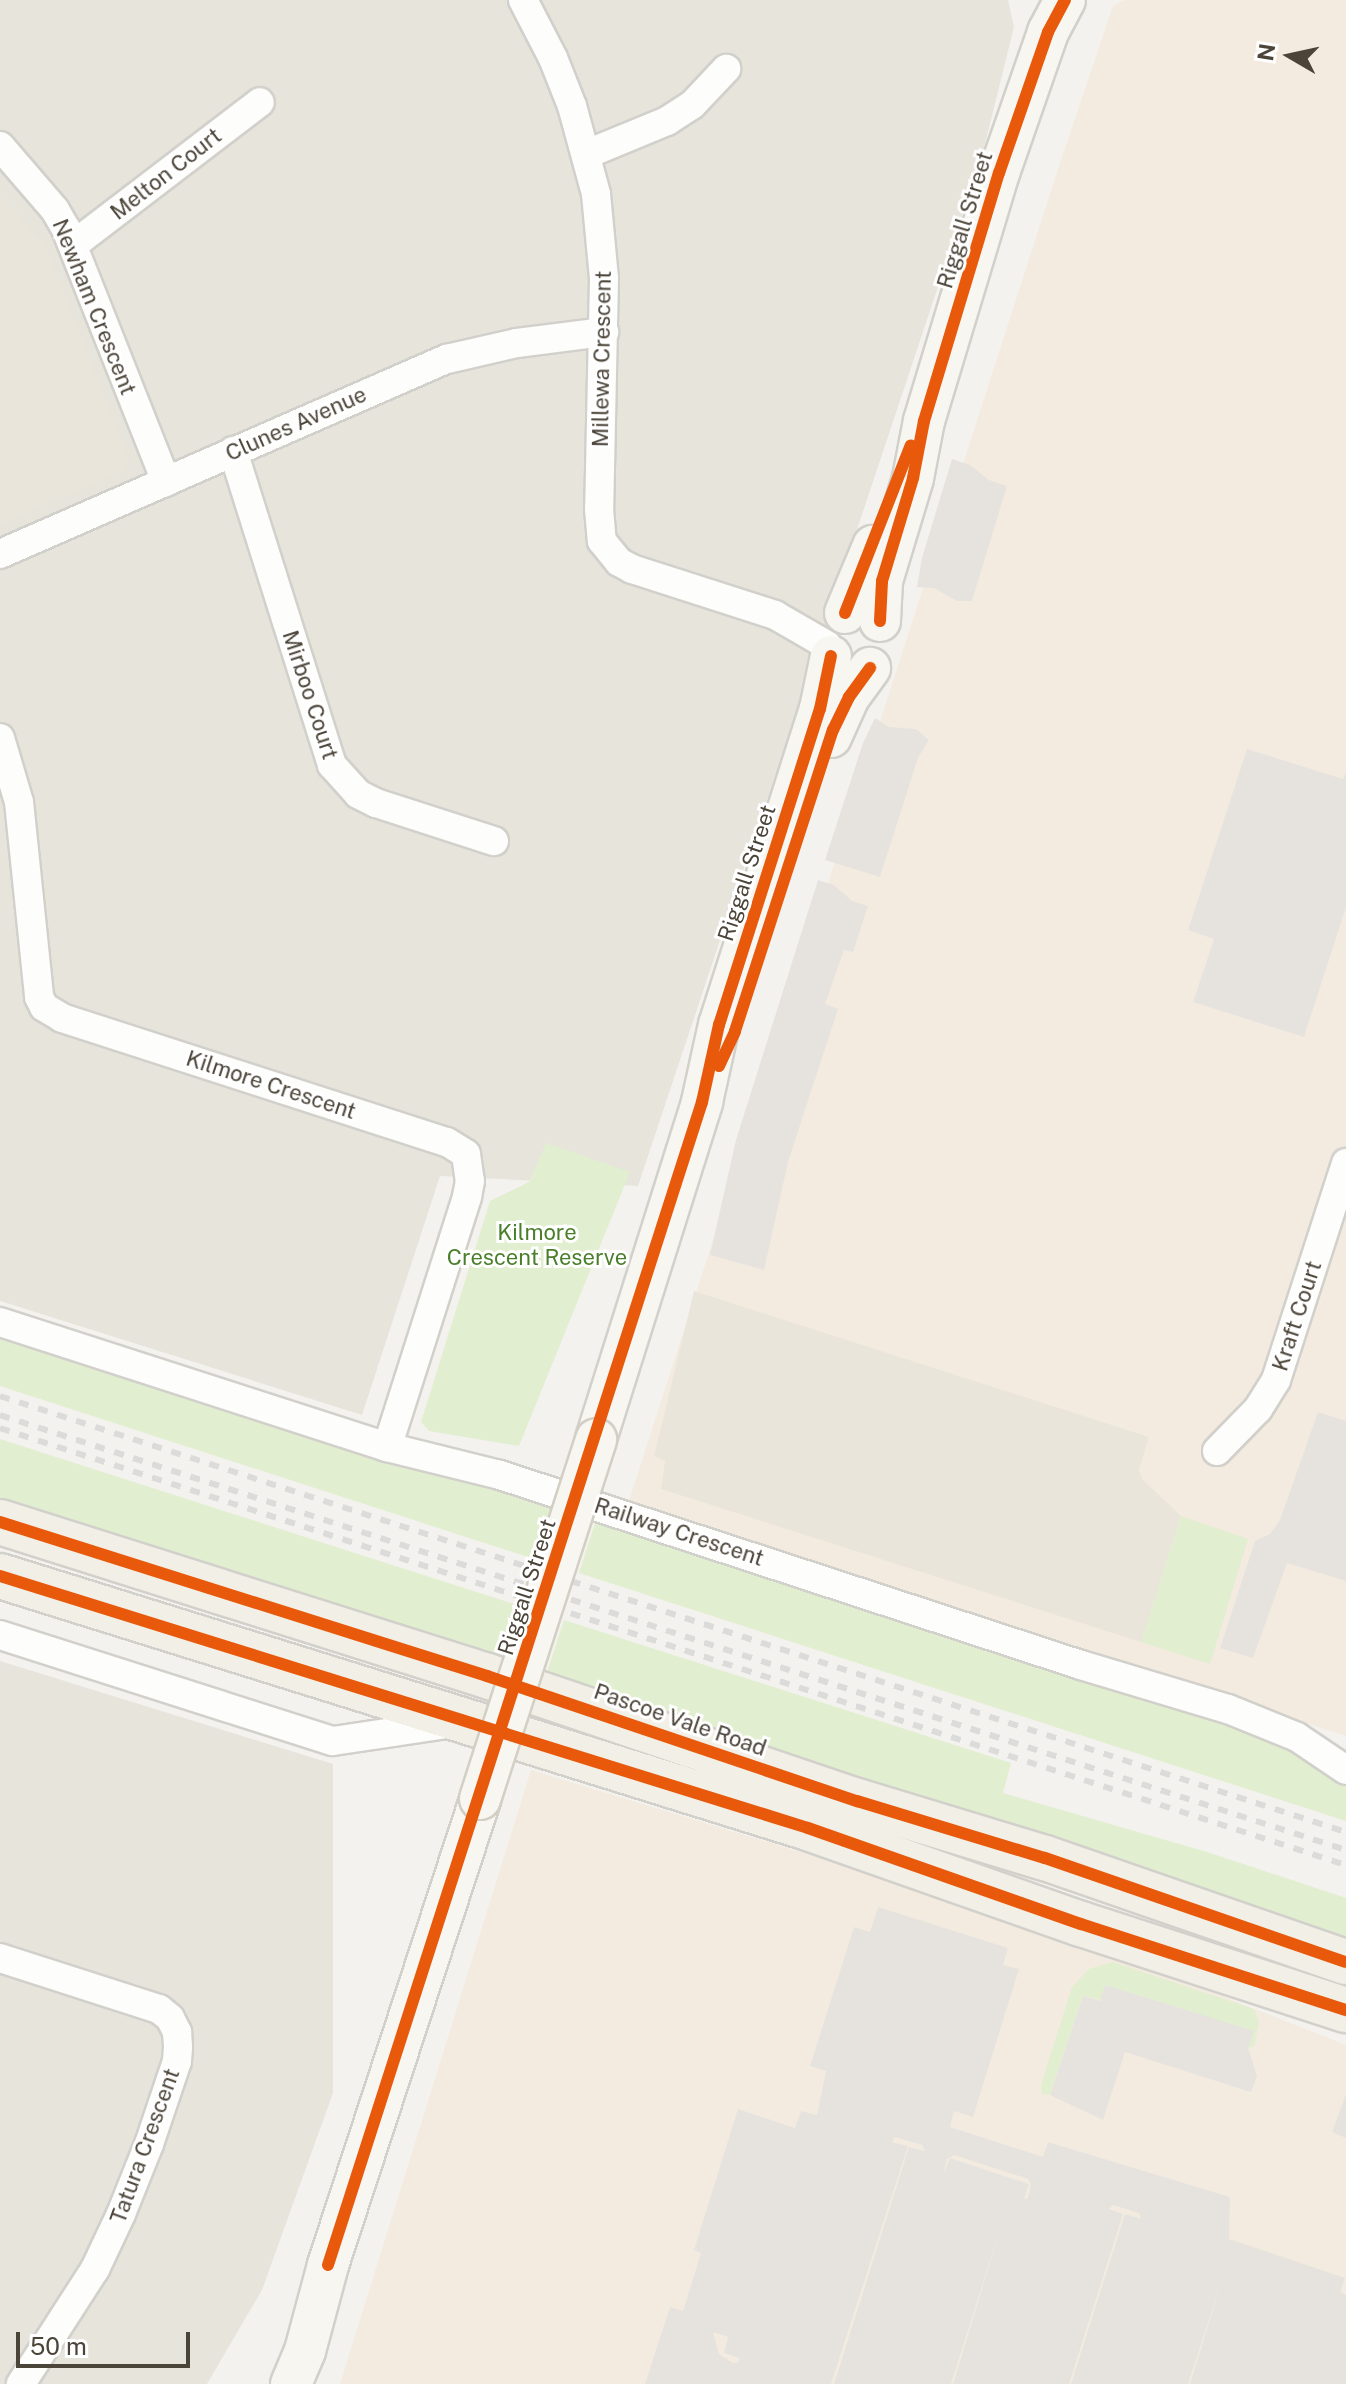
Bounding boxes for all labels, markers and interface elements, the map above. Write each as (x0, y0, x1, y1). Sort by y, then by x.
north arrow (1250, 16, 1330, 96)
text: N (1252, 42, 1280, 63)
street label: Melton Court (105, 122, 227, 226)
street label: Riggall Street (932, 148, 998, 292)
street label: Newham Crescent (47, 215, 141, 399)
street label: Millewa Crescent (587, 271, 617, 447)
street label: Clunes Avenue (221, 381, 371, 467)
street label: Mirboo Court (277, 627, 343, 763)
street label: Riggall Street (713, 802, 781, 944)
street label: Kilmore Crescent (183, 1045, 359, 1125)
park label: Kilmore Crescent Reserve (447, 1219, 627, 1270)
street label: Kraft Court (1267, 1258, 1327, 1374)
street label: Railway Crescent (591, 1492, 767, 1572)
street label: Riggall Street (493, 1516, 561, 1658)
street label: Pascoe Vale Road (590, 1678, 770, 1762)
street label: Tatura Crescent (105, 2065, 185, 2227)
scale bar (20, 2316, 194, 2366)
text: 50 m (30, 2332, 87, 2360)

